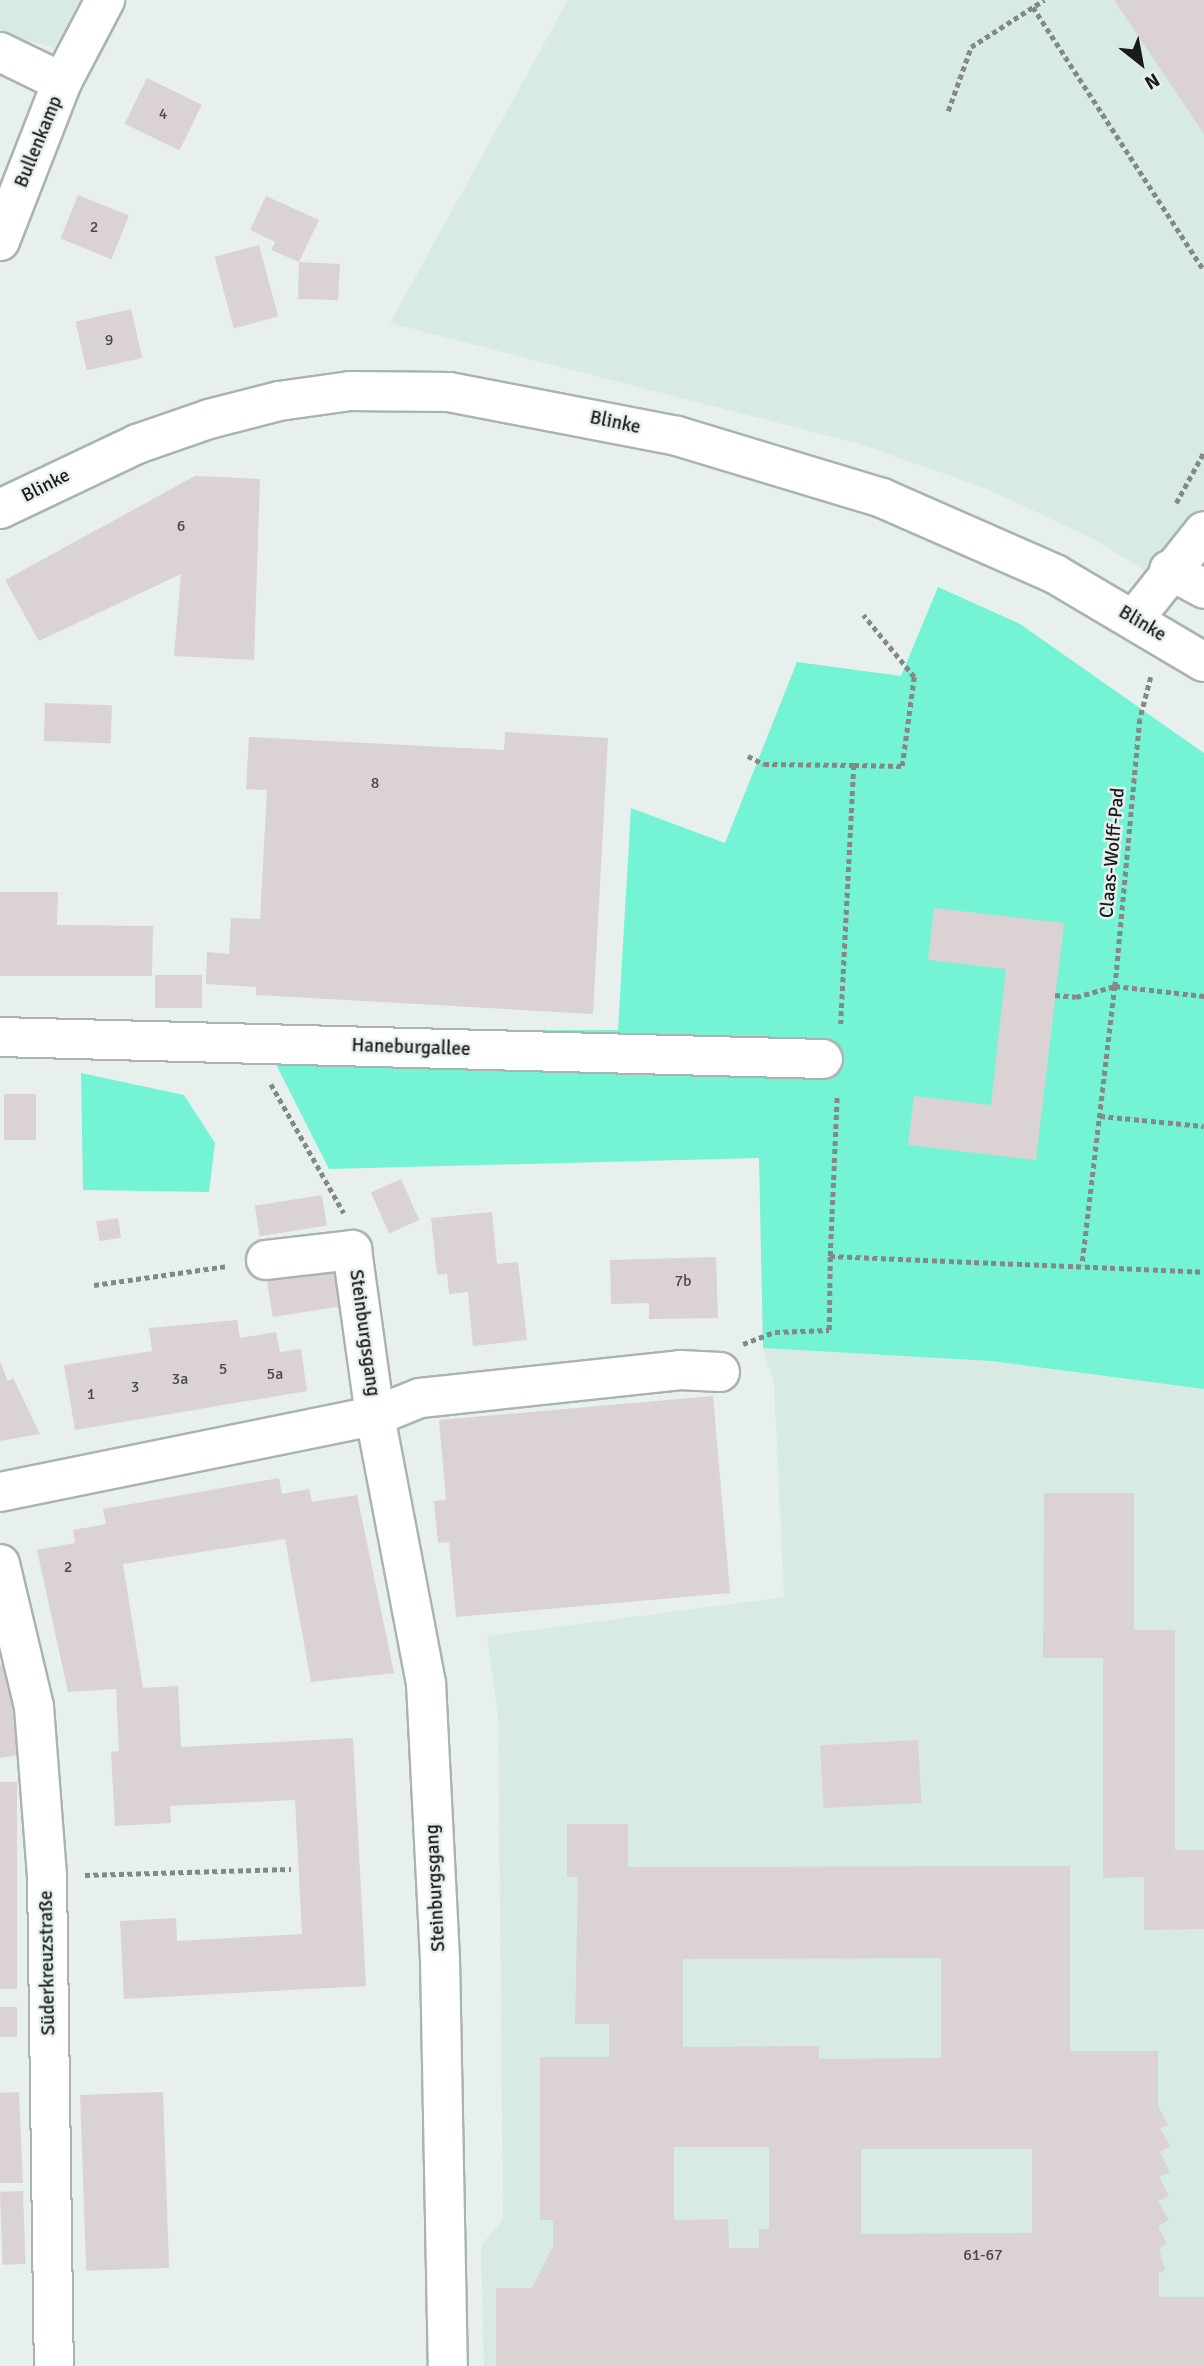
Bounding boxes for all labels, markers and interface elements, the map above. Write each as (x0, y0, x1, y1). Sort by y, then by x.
north arrow (1106, 28, 1176, 98)
text: N (1140, 67, 1164, 95)
street label: Bullenkamp (10, 93, 68, 191)
house number: 4 (159, 104, 167, 124)
house number: 2 (90, 217, 98, 237)
house number: 9 (105, 330, 113, 350)
street label: Blinke (588, 407, 642, 439)
street label: Blinke (18, 464, 74, 508)
house number: 6 (177, 516, 185, 536)
street label: Blinke (1114, 601, 1170, 647)
house number: 8 (371, 773, 379, 793)
street label: Claas-Wolff-Pad (1096, 787, 1130, 919)
street label: Haneburgallee (351, 1035, 471, 1061)
street label: Steinburgsgang (344, 1268, 384, 1398)
house number: 7b (674, 1271, 692, 1291)
house number: 5 (219, 1359, 227, 1379)
house number: 5a (267, 1364, 283, 1384)
house number: 3a (172, 1369, 188, 1389)
house number: 3 (131, 1377, 139, 1397)
house number: 1 (87, 1384, 95, 1404)
house number: 2 (64, 1557, 72, 1577)
street label: Steinburgsgang (421, 1824, 451, 1952)
street label: Süderkreuzstraße (35, 1890, 61, 2036)
house number: 61-67 (963, 2245, 1003, 2265)

